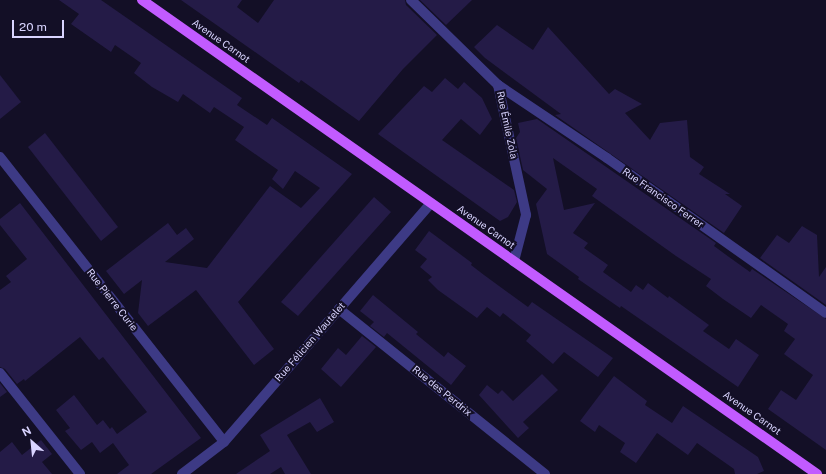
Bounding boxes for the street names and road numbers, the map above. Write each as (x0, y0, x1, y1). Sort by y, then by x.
street label: Avenue Carnot (190, 17, 252, 65)
street label: Rue Émile Zola (494, 90, 520, 160)
street label: Rue Francisco Ferrer (620, 165, 706, 231)
street label: Avenue Carnot (455, 203, 517, 251)
street label: Rue Pierre Curie (84, 266, 140, 334)
street label: Rue Félicien Wautelet (272, 300, 348, 384)
street label: Rue des Perdrix (410, 363, 474, 419)
street label: Avenue Carnot (721, 389, 783, 437)

